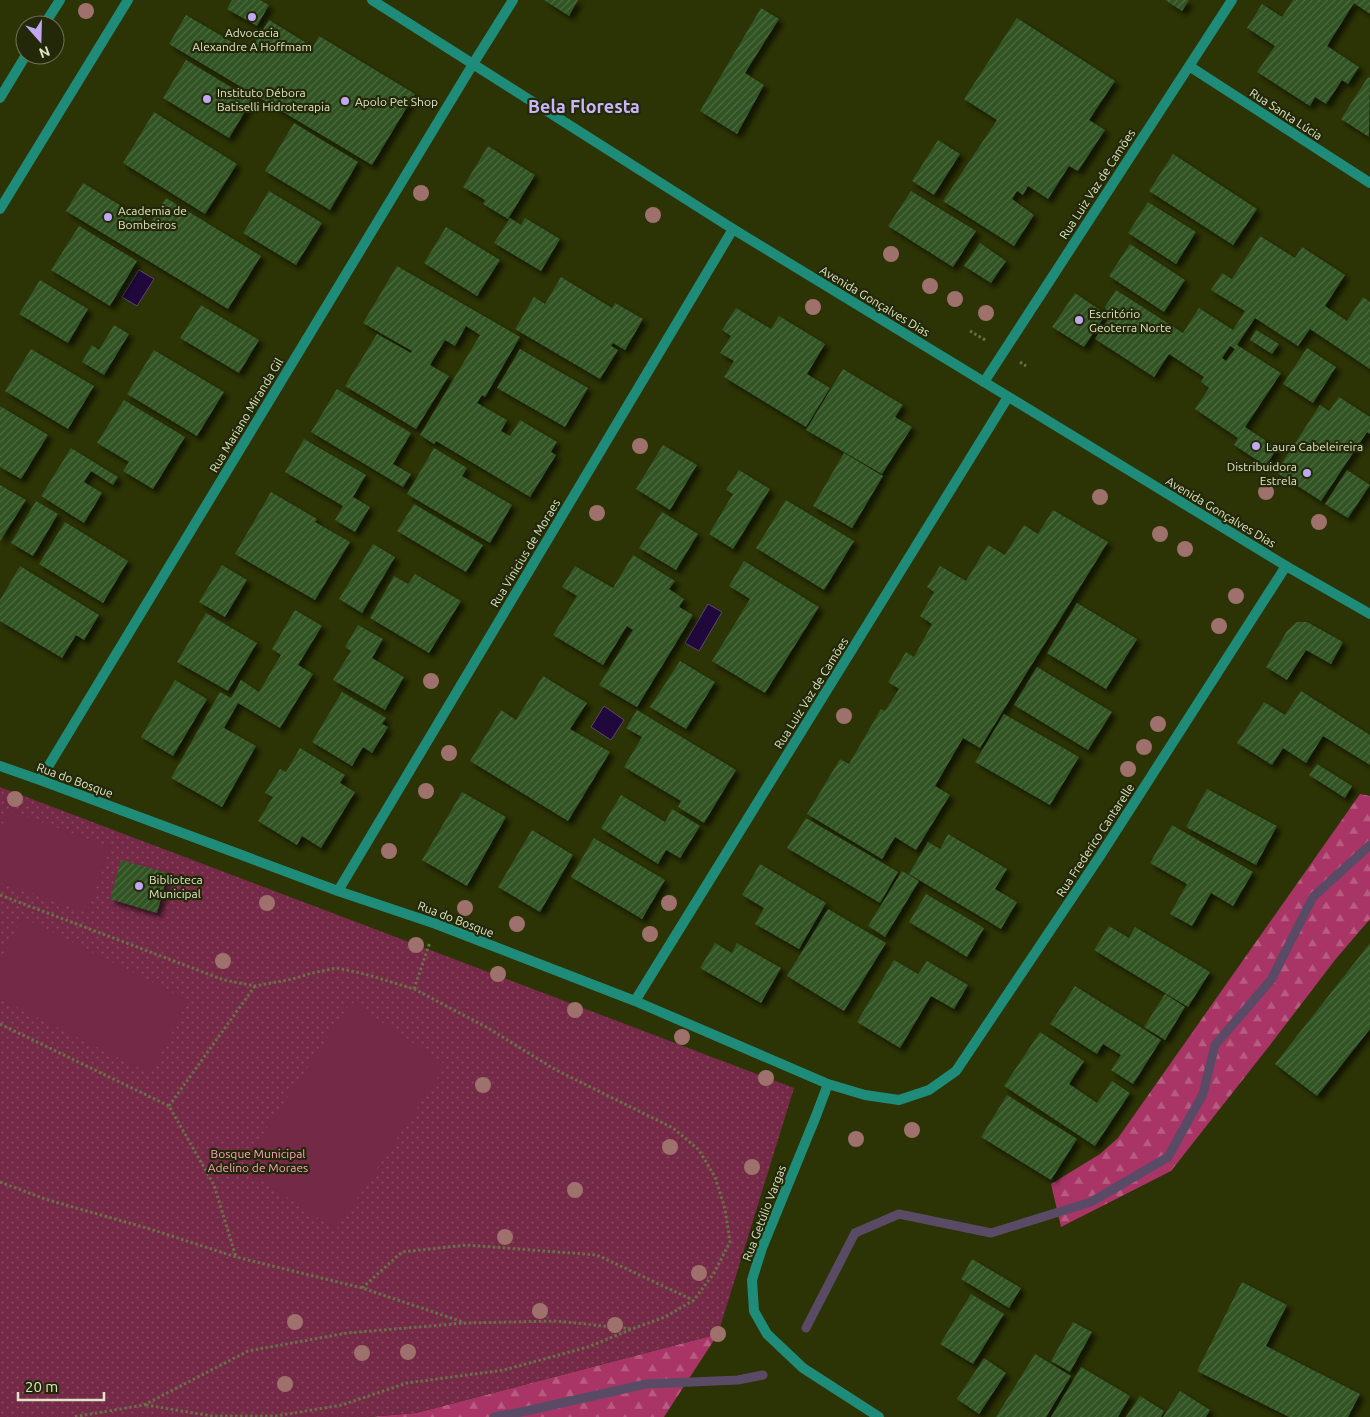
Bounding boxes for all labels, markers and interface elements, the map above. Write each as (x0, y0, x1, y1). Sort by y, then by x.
marker: Advocacia Alexandre A Hoffmam (246, 11, 258, 23)
north arrow (15, 15, 65, 65)
place label: Advocacia Alexandre A Hoffmam (192, 26, 312, 53)
text: N (37, 43, 52, 62)
place label: Instituto Débora Batiselli Hidroterapia (217, 86, 330, 113)
street label: Rua Santa Lúcia (1247, 86, 1325, 142)
marker: Instituto Débora Batiselli Hidroterapia (201, 93, 213, 105)
marker: Apolo Pet Shop (339, 95, 351, 107)
place label: Apolo Pet Shop (355, 95, 438, 108)
district label: Bela Floresta (528, 96, 640, 116)
street label: Rua Luiz Vaz de Camões (1057, 127, 1137, 241)
place label: Academia de Bombeiros (118, 204, 187, 231)
marker: Academia de Bombeiros (102, 211, 114, 223)
street label: Avenida Gonçalves Dias (818, 263, 932, 339)
place label: Escritório Geoterra Norte (1089, 307, 1171, 334)
marker: Escritório Geoterra Norte (1073, 314, 1085, 326)
street label: Rua Mariano Miranda Gil (207, 356, 285, 474)
marker: Laura Cabeleireira (1250, 440, 1262, 452)
place label: Laura Cabeleireira (1266, 440, 1363, 453)
place label: Distribuidora Estrela (1227, 460, 1297, 487)
marker: Distribuidora Estrela (1301, 467, 1313, 479)
street label: Avenida Gonçalves Dias (1164, 474, 1278, 550)
street label: Rua Vinicius de Moraes (488, 497, 562, 609)
street label: Rua Luiz Vaz de Camões (771, 635, 851, 751)
street label: Rua do Bosque (35, 760, 115, 800)
street label: Rua Frederico Cantarelle (1054, 781, 1136, 899)
place label: Biblioteca Municipal (149, 873, 203, 900)
marker: Biblioteca Municipal (133, 880, 145, 892)
street label: Rua do Bosque (416, 899, 496, 939)
park label: Bosque Municipal Adelino de Moraes (208, 1147, 308, 1174)
street label: Rua Getúlio Vargas (740, 1163, 788, 1263)
scale bar (18, 1370, 104, 1402)
text: 20 m (25, 1378, 58, 1395)

